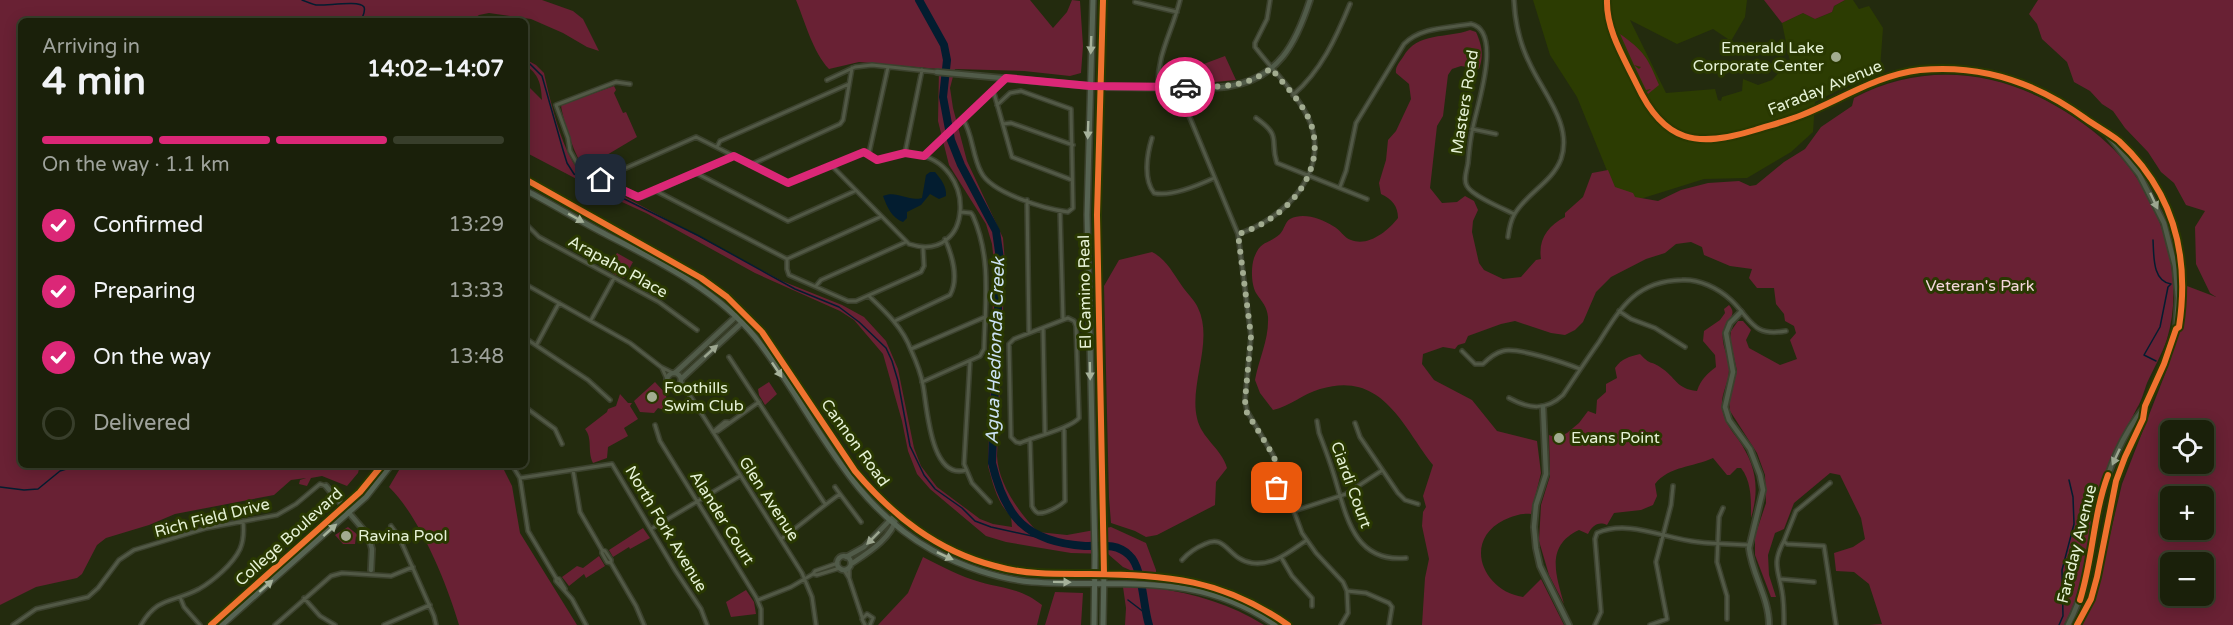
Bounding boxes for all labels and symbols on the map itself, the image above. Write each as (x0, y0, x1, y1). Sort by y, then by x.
one-way arrow (1086, 36, 1096, 55)
place label: Emerald Lake Corporate Center (1693, 38, 1825, 76)
street label: Masters Road (1447, 48, 1483, 156)
marker: Emerald Lake Corporate Center (1829, 50, 1843, 64)
street label: Faraday Avenue (1765, 56, 1885, 120)
courier (1155, 57, 1215, 117)
one-way arrow (1084, 120, 1093, 139)
pin (575, 154, 626, 205)
one-way arrow (2149, 193, 2158, 210)
one-way arrow (568, 213, 585, 223)
street label: Arapaho Place (565, 231, 671, 303)
street label: El Camino Real (1074, 235, 1096, 349)
water label: Agua Hedionda Creek (981, 256, 1009, 445)
park label: Veteran's Park (1926, 276, 2035, 296)
one-way arrow (703, 345, 718, 358)
one-way arrow (771, 362, 782, 378)
one-way arrow (1085, 362, 1095, 381)
place label: Foothills Swim Club (664, 378, 744, 416)
marker: Foothills Swim Club (645, 390, 659, 404)
street label: Cannon Road (817, 395, 893, 491)
place label: Evans Point (1571, 428, 1660, 448)
marker: Evans Point (1552, 431, 1566, 445)
street label: Ciardi Court (1326, 439, 1376, 531)
one-way arrow (2112, 448, 2121, 465)
street label: Glen Avenue (734, 453, 804, 545)
street label: North Fork Avenue (620, 462, 712, 596)
pin (1251, 462, 1302, 513)
street label: Alander Court (685, 468, 759, 568)
street label: College Boulevard (231, 483, 347, 591)
street label: Faraday Avenue (2053, 483, 2101, 605)
street label: Rich Field Drive (152, 494, 272, 542)
one-way arrow (322, 523, 337, 537)
place label: Ravina Pool (358, 526, 448, 546)
marker: Ravina Pool (339, 529, 353, 543)
one-way arrow (866, 530, 880, 544)
one-way arrow (936, 551, 953, 560)
one-way arrow (1053, 578, 1072, 587)
one-way arrow (258, 580, 274, 593)

